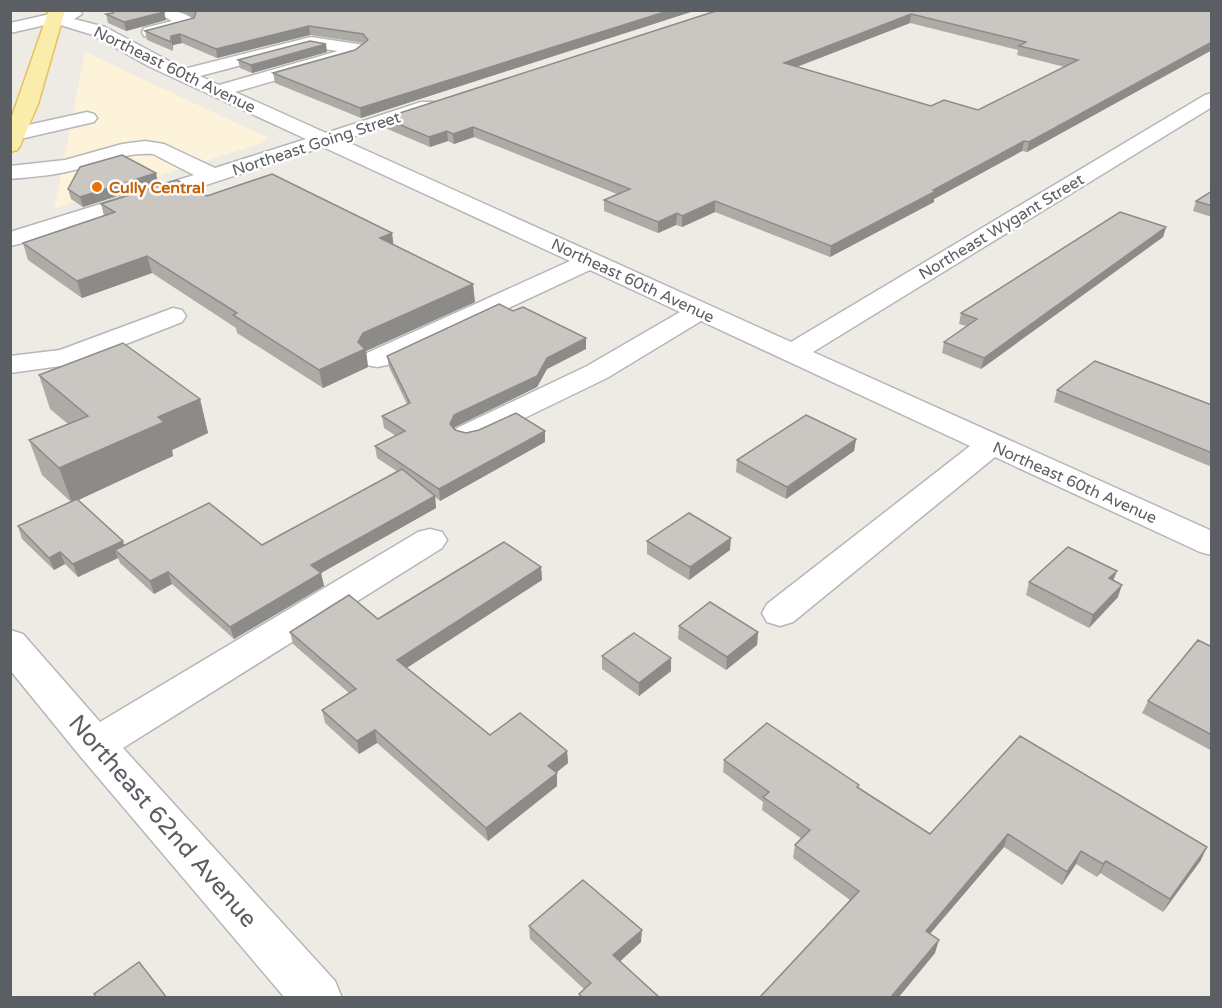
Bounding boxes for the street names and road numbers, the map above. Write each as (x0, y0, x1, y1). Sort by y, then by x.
street label: Northeast 60th Avenue (90, 22, 259, 118)
street label: Northeast Going Street (230, 107, 403, 181)
street label: Northeast Wygant Street (915, 170, 1088, 284)
street label: Northeast 60th Avenue (548, 234, 717, 328)
street label: Northeast 60th Avenue (989, 438, 1160, 528)
street label: Northeast 62nd Avenue (62, 709, 263, 934)

